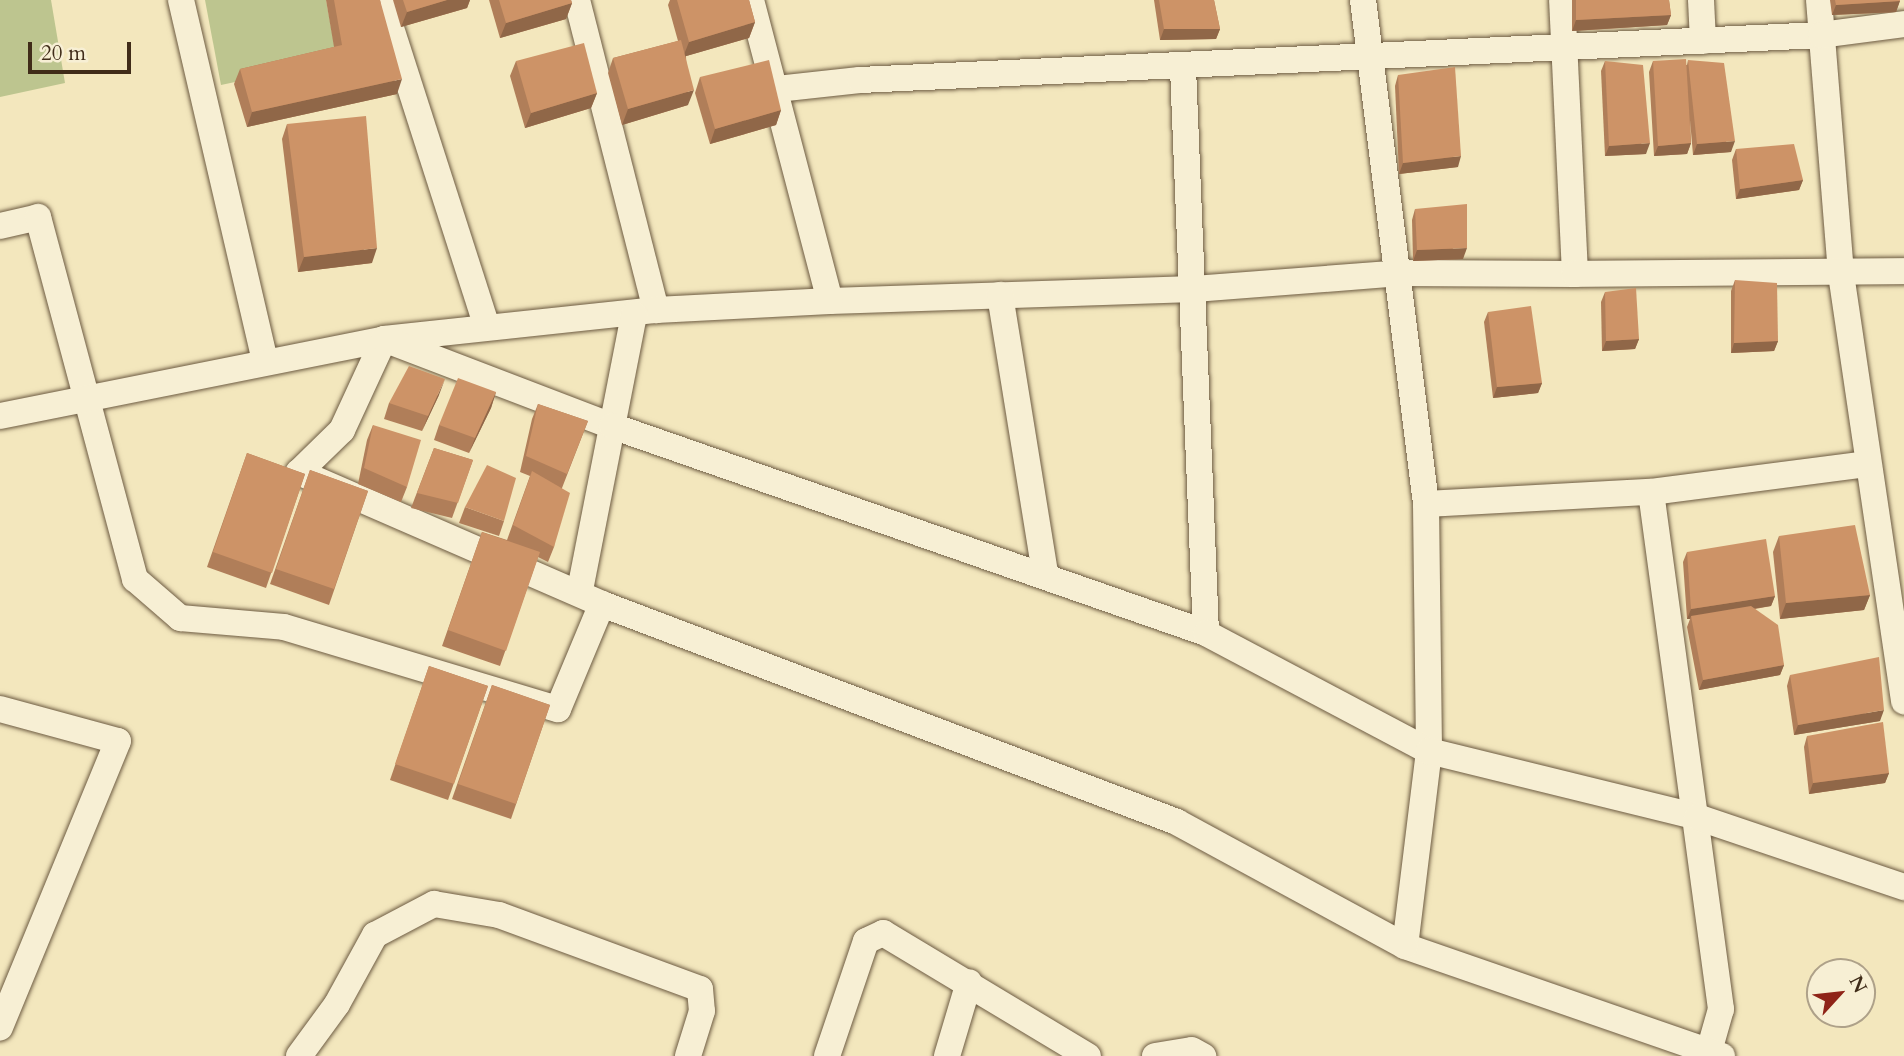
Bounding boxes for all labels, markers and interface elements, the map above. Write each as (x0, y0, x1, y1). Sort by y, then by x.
scale bar (32, 28, 135, 72)
text: 20 m (41, 39, 86, 68)
north arrow (1806, 958, 1876, 1028)
text: N (1843, 971, 1873, 998)

